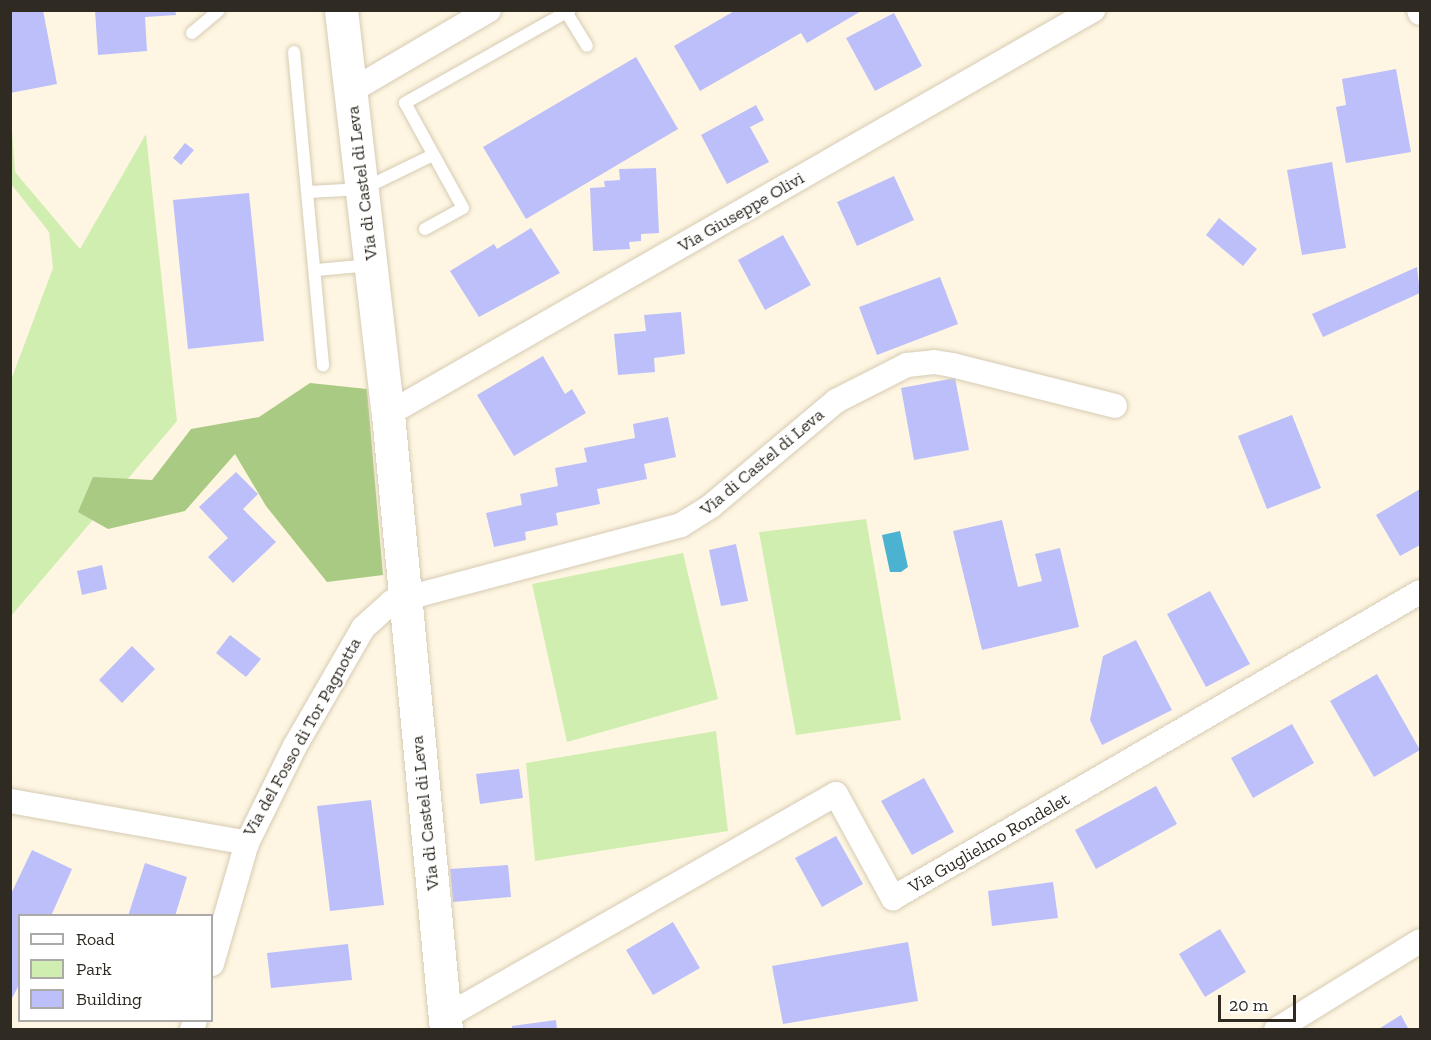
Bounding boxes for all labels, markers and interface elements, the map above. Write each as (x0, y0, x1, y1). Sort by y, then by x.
street label: Via di Castel di Leva (342, 105, 382, 261)
street label: Via Giuseppe Olivi (674, 167, 808, 257)
street label: Via di Castel di Leva (696, 404, 828, 520)
street label: Via del Fosso di Tor Pagnotta (238, 634, 366, 840)
street label: Via di Castel di Leva (406, 735, 444, 891)
street label: Via Guglielmo Rondelet (905, 788, 1073, 898)
legend (18, 914, 213, 1022)
text: Road (76, 928, 115, 950)
text: Park (76, 958, 112, 980)
scale bar (1221, 983, 1299, 1021)
text: Building (76, 988, 142, 1010)
text: 20 m (1229, 994, 1268, 1016)

